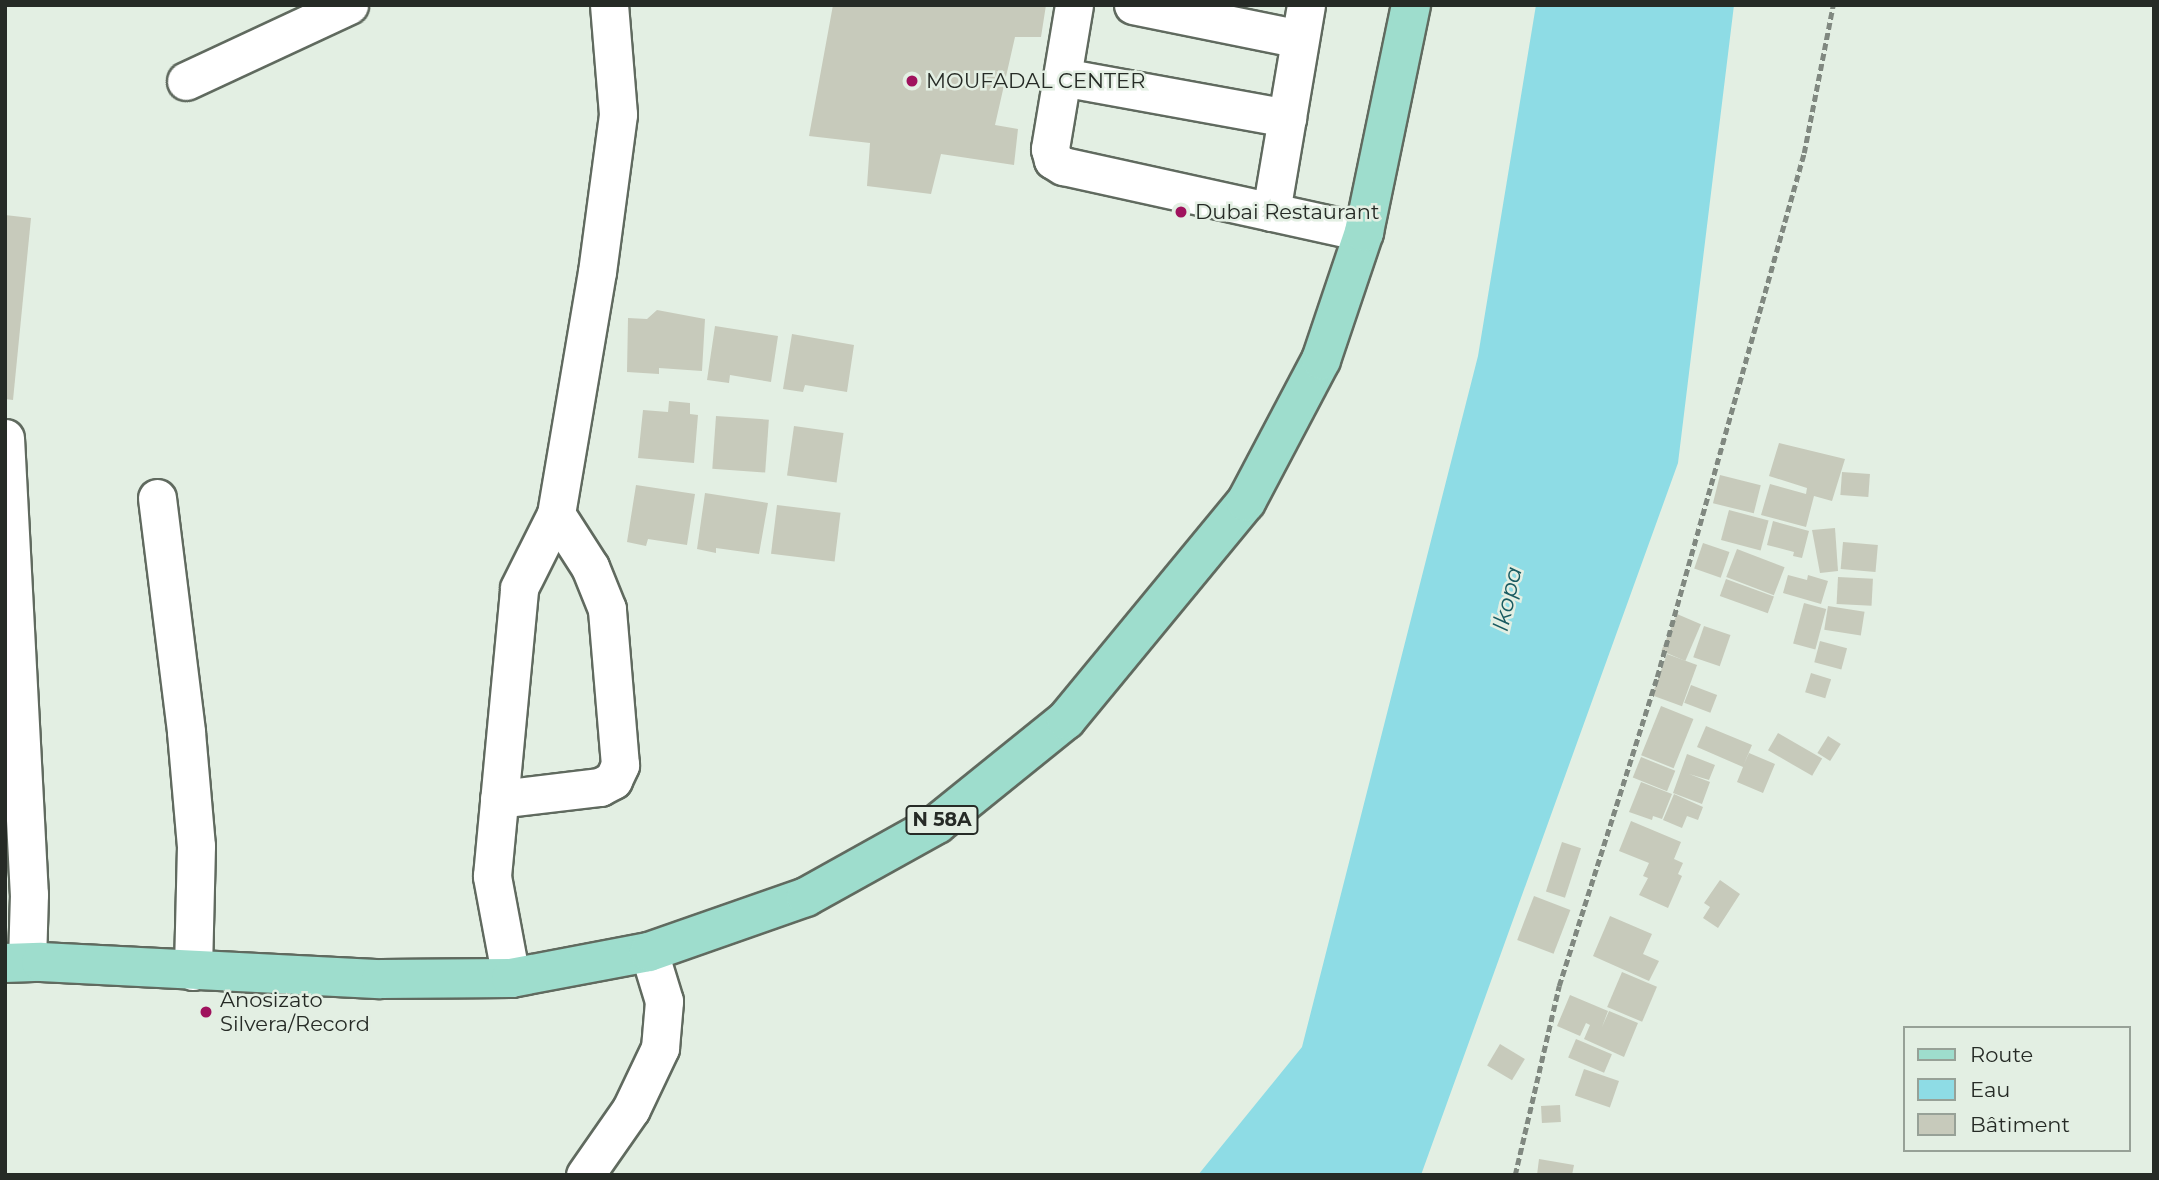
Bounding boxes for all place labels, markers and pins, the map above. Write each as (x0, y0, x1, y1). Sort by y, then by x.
place label: MOUFADAL CENTER (926, 68, 1145, 94)
marker: MOUFADAL CENTER (904, 73, 920, 89)
place label: Dubai Restaurant (1195, 199, 1380, 225)
marker: Dubai Restaurant (1173, 204, 1189, 220)
place label: Anosizato Silvera/Record (220, 987, 370, 1037)
marker: Anosizato Silvera/Record (198, 1004, 214, 1020)

